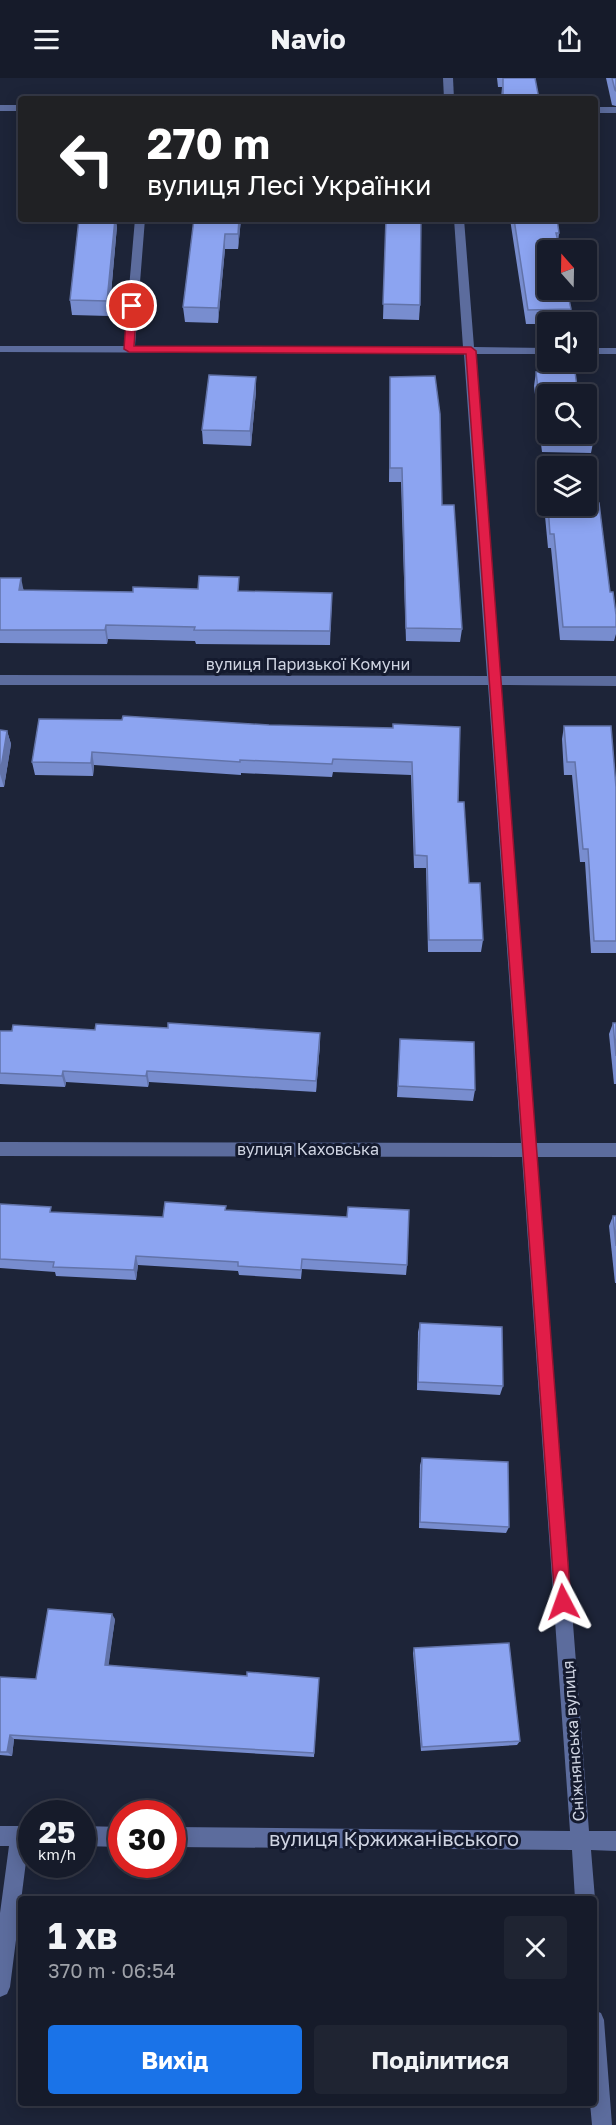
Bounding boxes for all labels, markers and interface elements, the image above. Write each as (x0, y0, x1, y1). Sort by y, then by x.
icon: menu (30, 23, 63, 56)
text: Navio (270, 23, 346, 55)
icon: share (553, 23, 586, 56)
text: 270 m (147, 118, 270, 168)
icon: left (48, 120, 126, 198)
text: вулиця Лесі Українки (147, 169, 431, 201)
north arrow (537, 240, 597, 300)
map controls (537, 240, 597, 516)
pin (106, 280, 157, 331)
icon: arrive (115, 289, 148, 322)
button: sound (537, 312, 597, 372)
button: search (537, 384, 597, 444)
button: layers (537, 456, 597, 516)
street label: вулиця Паризької Комуни (206, 654, 410, 674)
street label: вулиця Каховська (237, 1139, 379, 1159)
position arrow (531, 1570, 595, 1634)
street label: Сніжнянська вулиця (557, 1660, 589, 1822)
speed limit sign: 30 (108, 1800, 186, 1878)
text: 25 (39, 1814, 75, 1850)
street label: вулиця Кржижанівського (269, 1826, 519, 1850)
text: km/h (38, 1845, 76, 1863)
text: 1 хв (48, 1914, 117, 1957)
button: close (504, 1916, 567, 1979)
text: 370 m · 06:54 (48, 1958, 176, 1982)
button: Вихід (48, 2025, 302, 2094)
button: Поділитися (314, 2025, 567, 2094)

